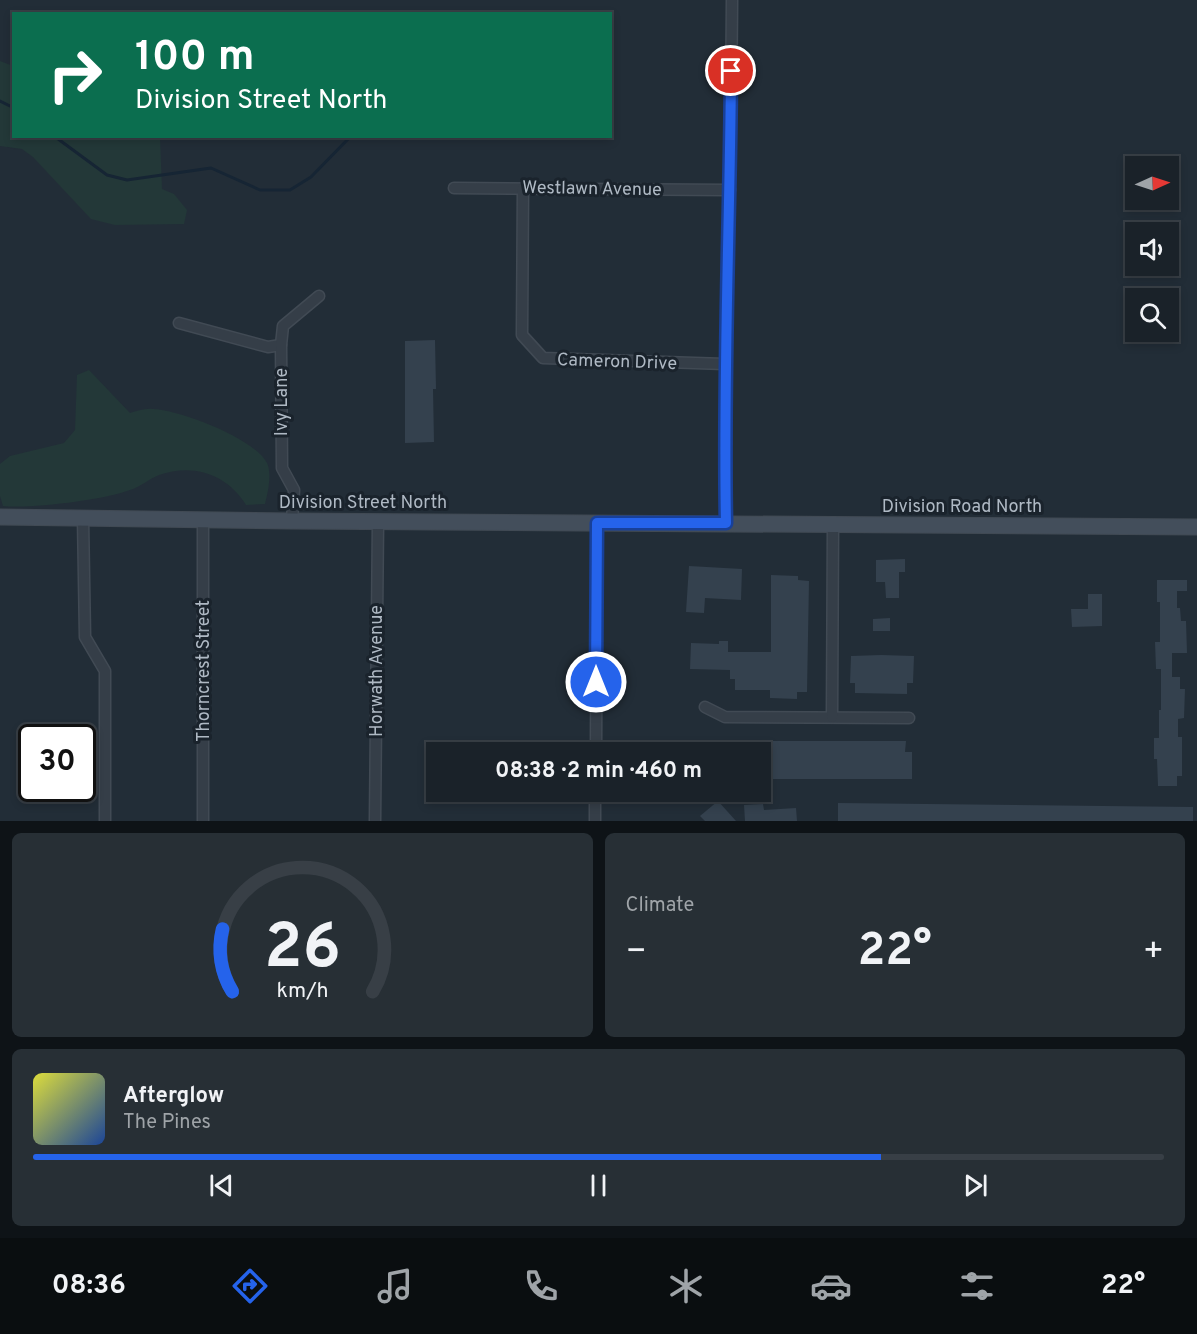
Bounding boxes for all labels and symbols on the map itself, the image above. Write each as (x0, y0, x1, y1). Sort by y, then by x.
pin (705, 45, 756, 96)
north arrow (1125, 156, 1179, 210)
street label: Westlawn Avenue (522, 177, 662, 202)
street label: Cameron Drive (556, 349, 677, 376)
street label: Ivy Lane (271, 368, 294, 436)
street label: Division Street North (279, 492, 447, 515)
street label: Division Road North (882, 496, 1042, 519)
street label: Thorncrest Street (193, 600, 216, 742)
street label: Horwath Avenue (366, 605, 389, 737)
position arrow (564, 650, 628, 714)
speed limit sign: 30 (18, 724, 96, 802)

